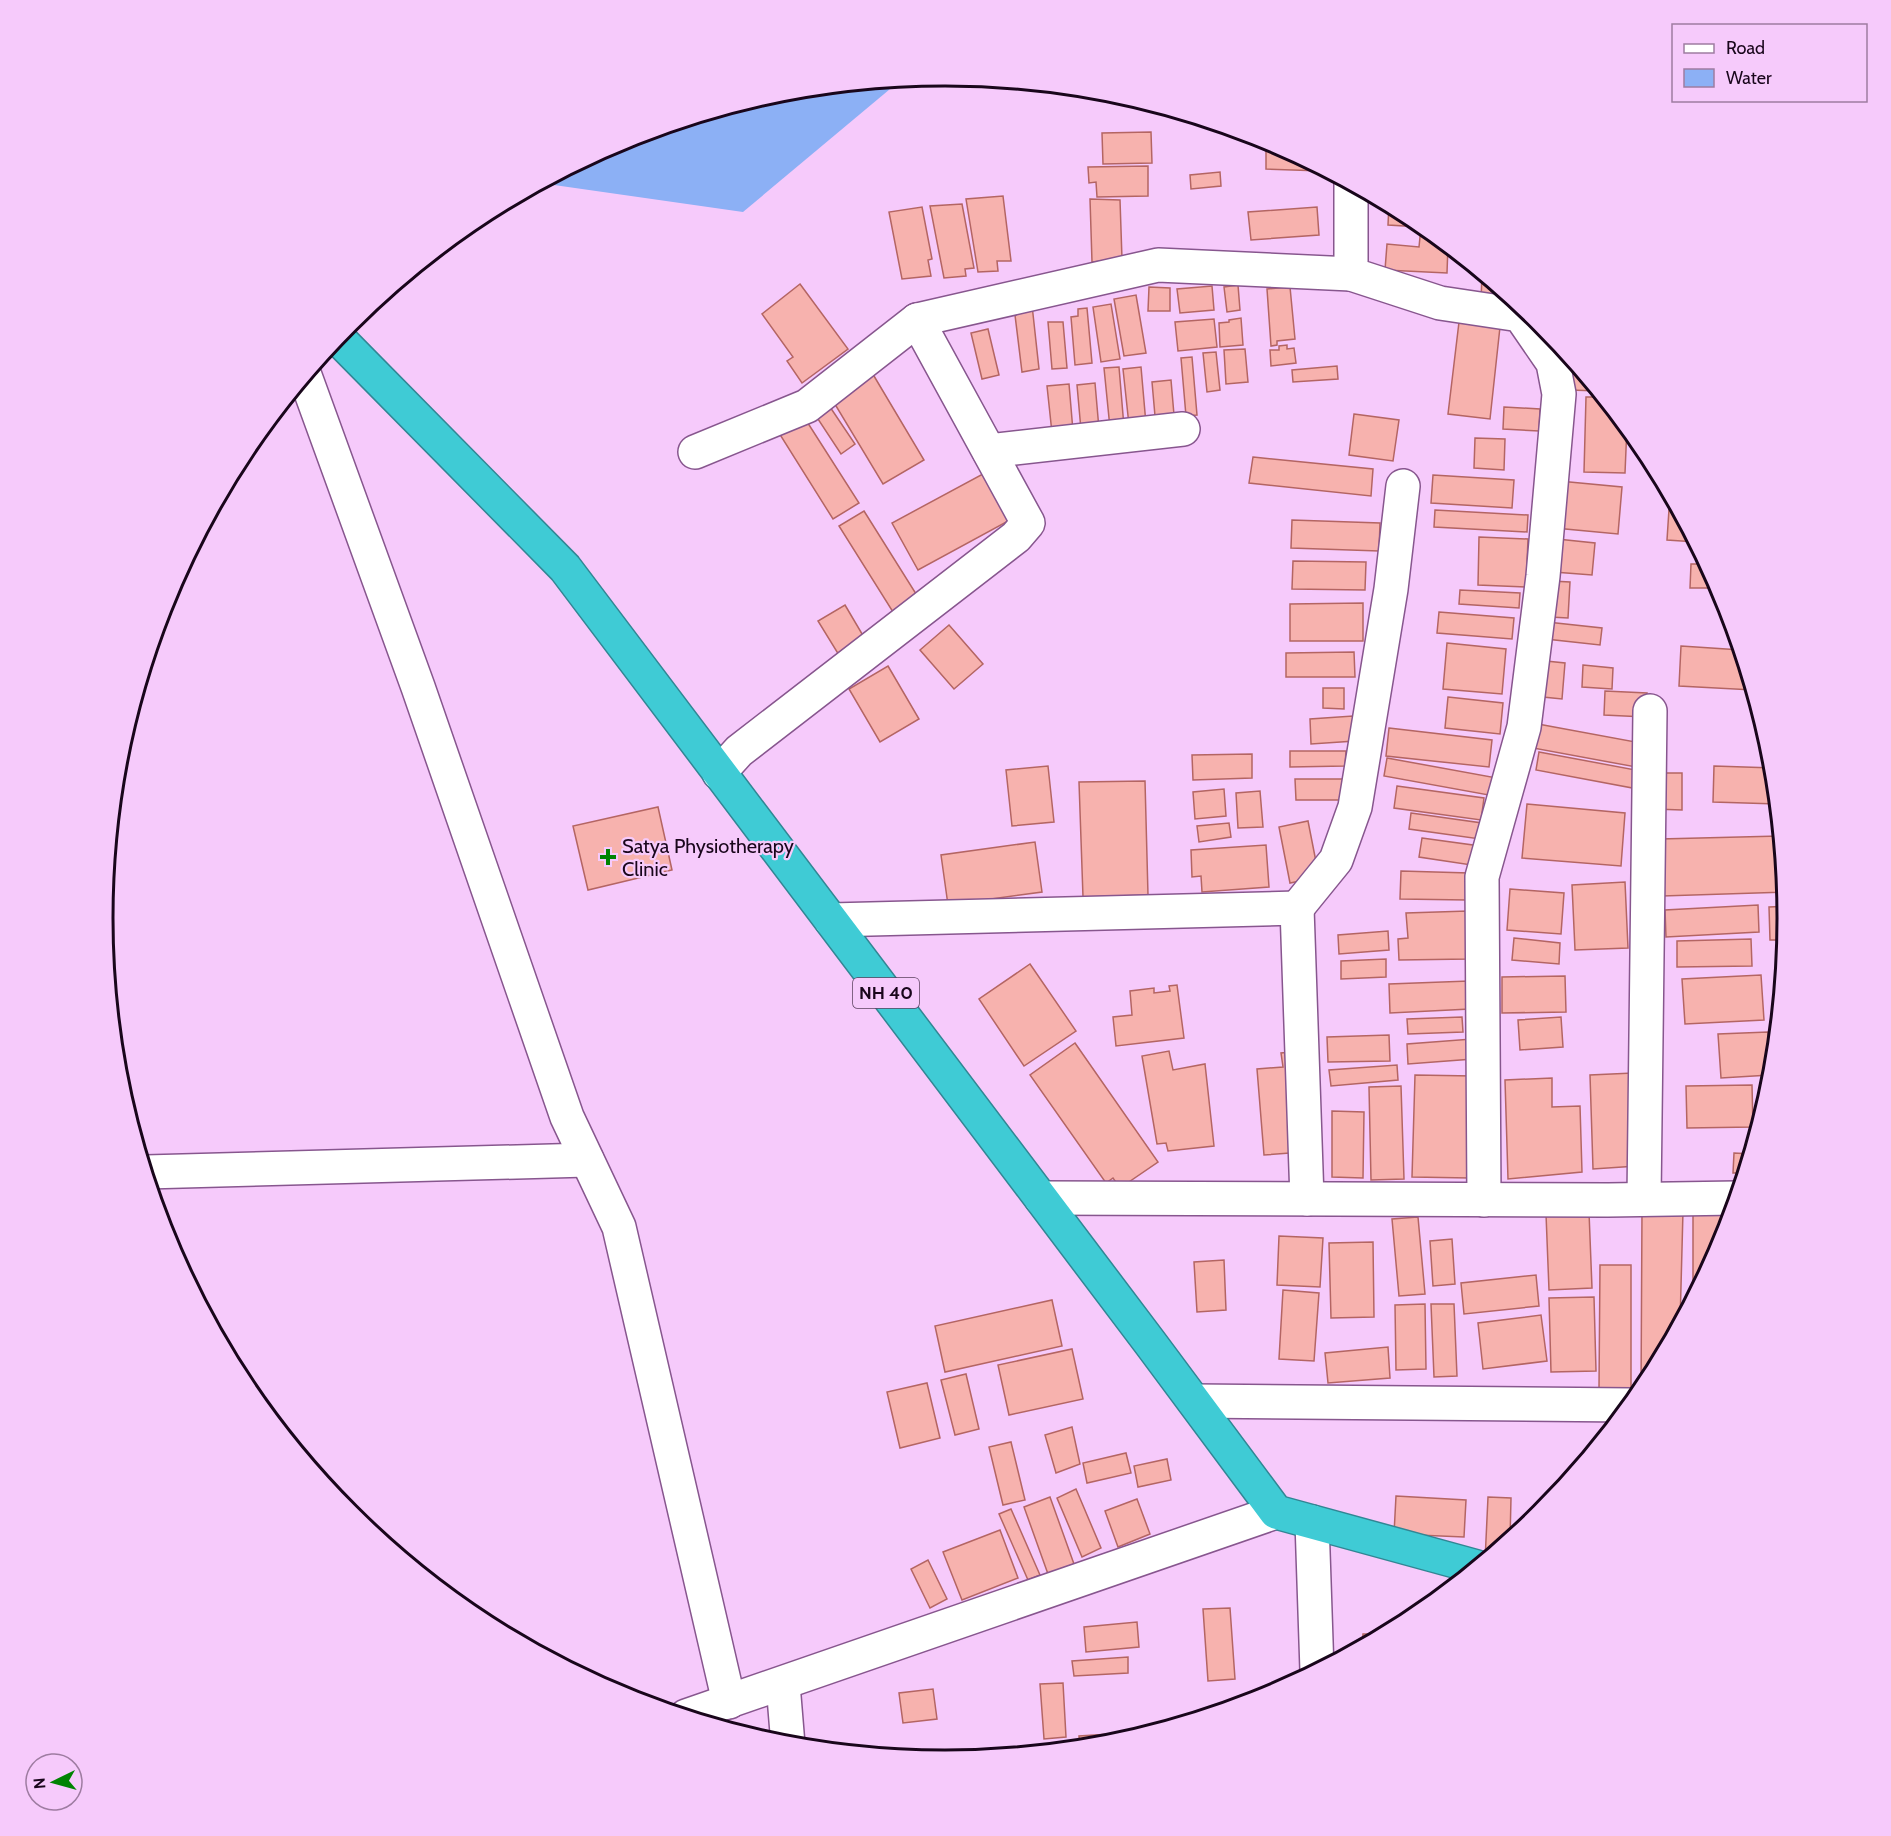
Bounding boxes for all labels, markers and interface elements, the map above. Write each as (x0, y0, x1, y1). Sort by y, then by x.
legend (1672, 24, 1867, 102)
text: Road (1726, 37, 1765, 59)
text: Water (1726, 67, 1772, 89)
place label: Satya Physiotherapy Clinic (622, 834, 794, 881)
marker: Satya Physiotherapy Clinic (599, 848, 617, 866)
road number: NH 40 (853, 978, 919, 1008)
north arrow (24, 1752, 84, 1812)
text: N (30, 1777, 50, 1790)

